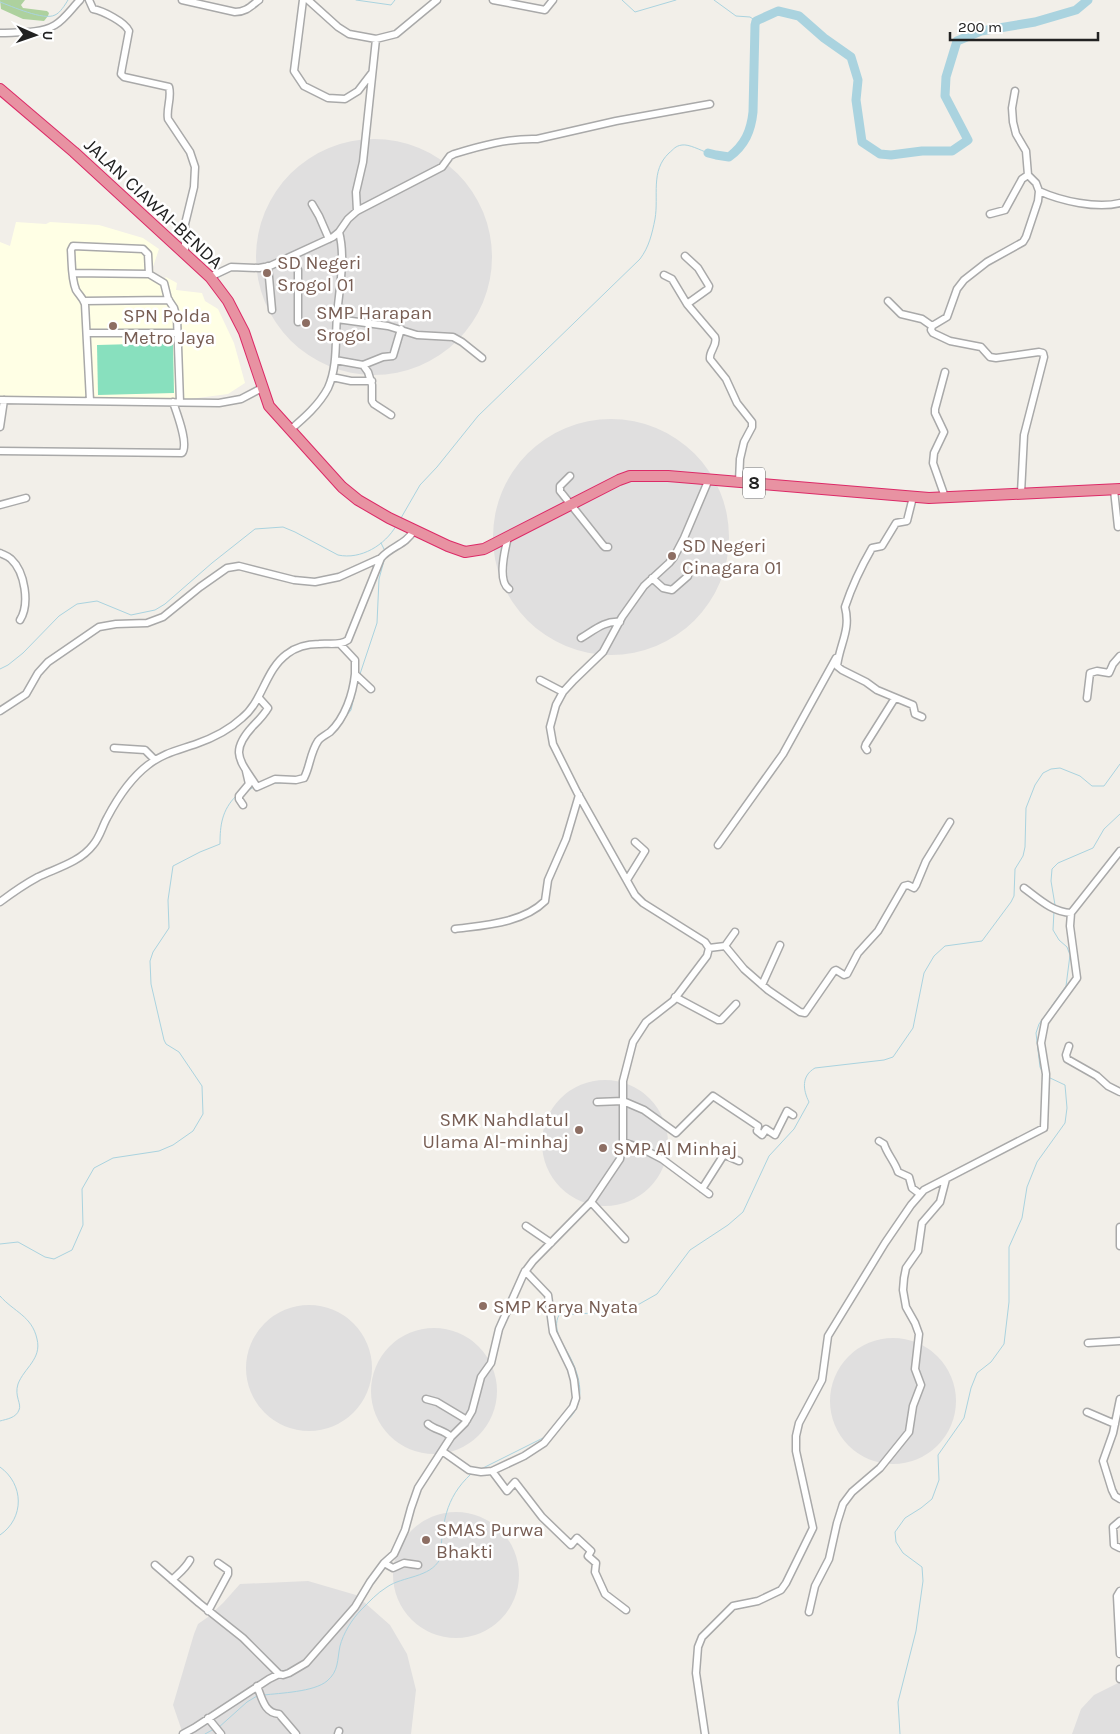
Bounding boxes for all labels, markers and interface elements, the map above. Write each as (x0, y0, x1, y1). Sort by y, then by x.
north arrow (10, 10, 60, 60)
scale bar (950, 10, 1098, 42)
text: 200 m (958, 18, 1002, 36)
text: U (39, 30, 56, 41)
street label: JALAN CIAWAI-BENDA (79, 134, 227, 274)
place label: SD Negeri Srogol 01 (277, 252, 361, 296)
marker: SD Negeri Srogol 01 (261, 267, 273, 279)
place label: SMP Harapan Srogol (316, 302, 432, 346)
place label: SPN Polda Metro Jaya (123, 305, 215, 349)
marker: SMP Harapan Srogol (300, 317, 312, 329)
marker: SPN Polda Metro Jaya (107, 320, 119, 332)
road number: 8 (743, 468, 765, 498)
place label: SD Negeri Cinagara 01 (682, 535, 782, 579)
marker: SD Negeri Cinagara 01 (666, 550, 678, 562)
place label: SMK Nahdlatul Ulama Al-minhaj (422, 1109, 569, 1153)
marker: SMK Nahdlatul Ulama Al-minhaj (573, 1124, 585, 1136)
place label: SMP Al Minhaj (613, 1138, 737, 1160)
marker: SMP Al Minhaj (597, 1142, 609, 1154)
place label: SMP Karya Nyata (493, 1296, 638, 1318)
marker: SMP Karya Nyata (477, 1300, 489, 1312)
place label: SMAS Purwa Bhakti (436, 1519, 544, 1563)
marker: SMAS Purwa Bhakti (420, 1534, 432, 1546)

